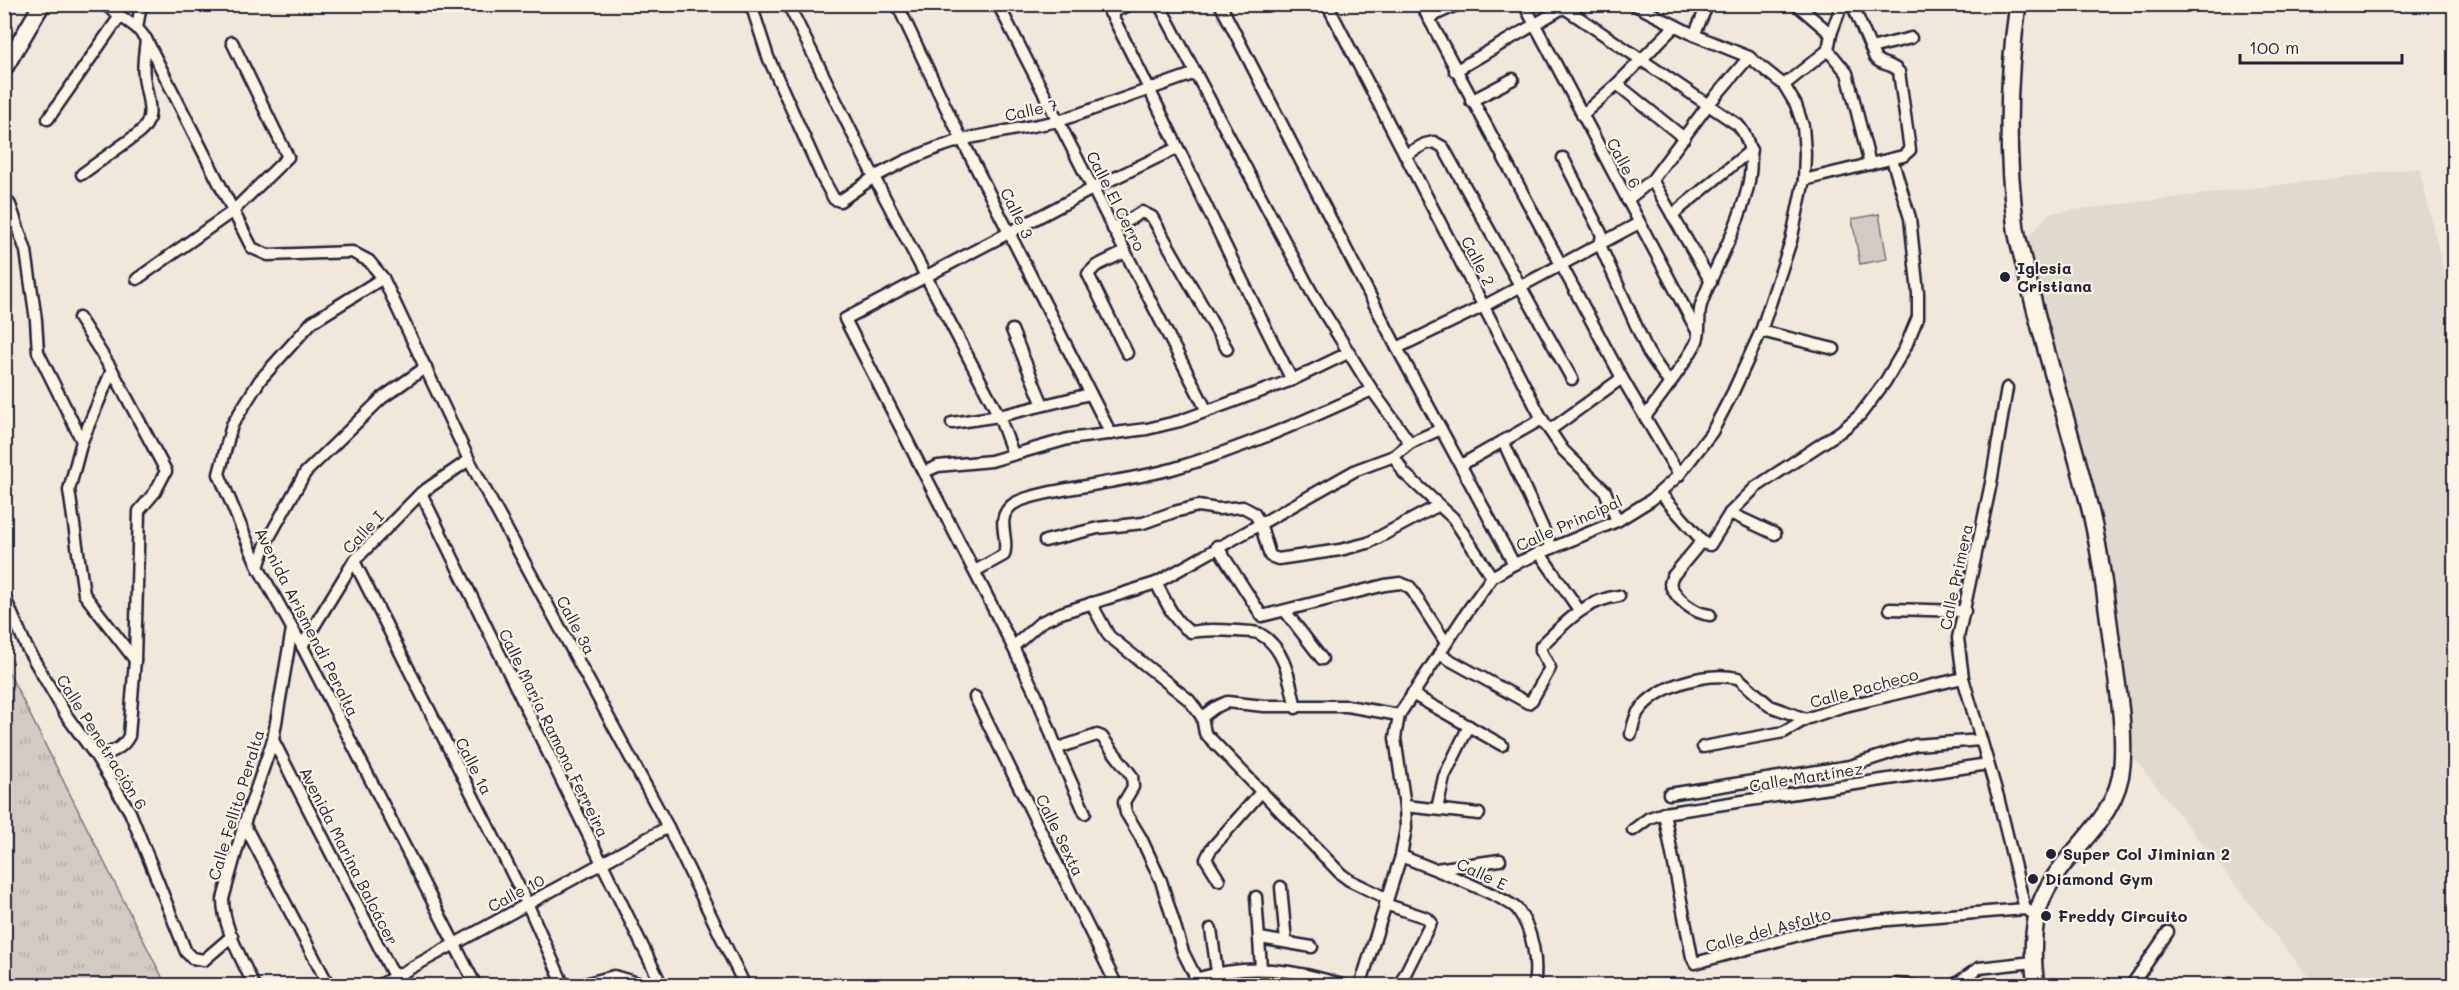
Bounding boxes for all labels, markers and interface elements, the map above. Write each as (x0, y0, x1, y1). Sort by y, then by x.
scale bar (2240, 27, 2402, 65)
text: 100 m (2249, 35, 2299, 59)
street label: Calle 7 (1003, 94, 1059, 125)
street label: Calle 6 (1602, 134, 1646, 192)
street label: Calle El Cerro (1082, 147, 1151, 254)
street label: Calle 3 (996, 184, 1039, 242)
street label: Calle 2 (1457, 232, 1500, 289)
place label: Iglesia Cristiana (2017, 257, 2092, 296)
marker: Iglesia Cristiana (1998, 270, 2012, 284)
street label: Calle Principal (1512, 490, 1625, 555)
street label: Calle I (337, 506, 388, 558)
street label: Calle Primera (1934, 522, 1977, 632)
street label: Avenida Arismendi Peralta (251, 524, 364, 720)
street label: Calle 3a (552, 592, 601, 658)
street label: Calle María Ramona Ferreira (495, 625, 614, 841)
street label: Calle Pacheco (1807, 663, 1920, 712)
street label: Calle Penetración 6 (52, 670, 153, 813)
street label: Calle Fellito Peralta (203, 727, 268, 883)
street label: Calle 1a (451, 734, 498, 798)
street label: Calle Martínez (1748, 757, 1864, 796)
street label: Avenida Marina Balcácer (295, 763, 404, 948)
street label: Calle Sexta (1032, 790, 1089, 879)
place label: Super Col Jiminian 2 (2063, 843, 2230, 864)
marker: Super Col Jiminian 2 (2044, 847, 2058, 861)
street label: Calle E (1453, 853, 1511, 894)
place label: Diamond Gym (2045, 868, 2153, 889)
street label: Calle 10 (484, 869, 548, 916)
marker: Diamond Gym (2026, 872, 2040, 886)
street label: Calle del Asfalto (1703, 903, 1833, 956)
place label: Freddy Circuito (2058, 905, 2188, 926)
marker: Freddy Circuito (2039, 909, 2053, 923)

